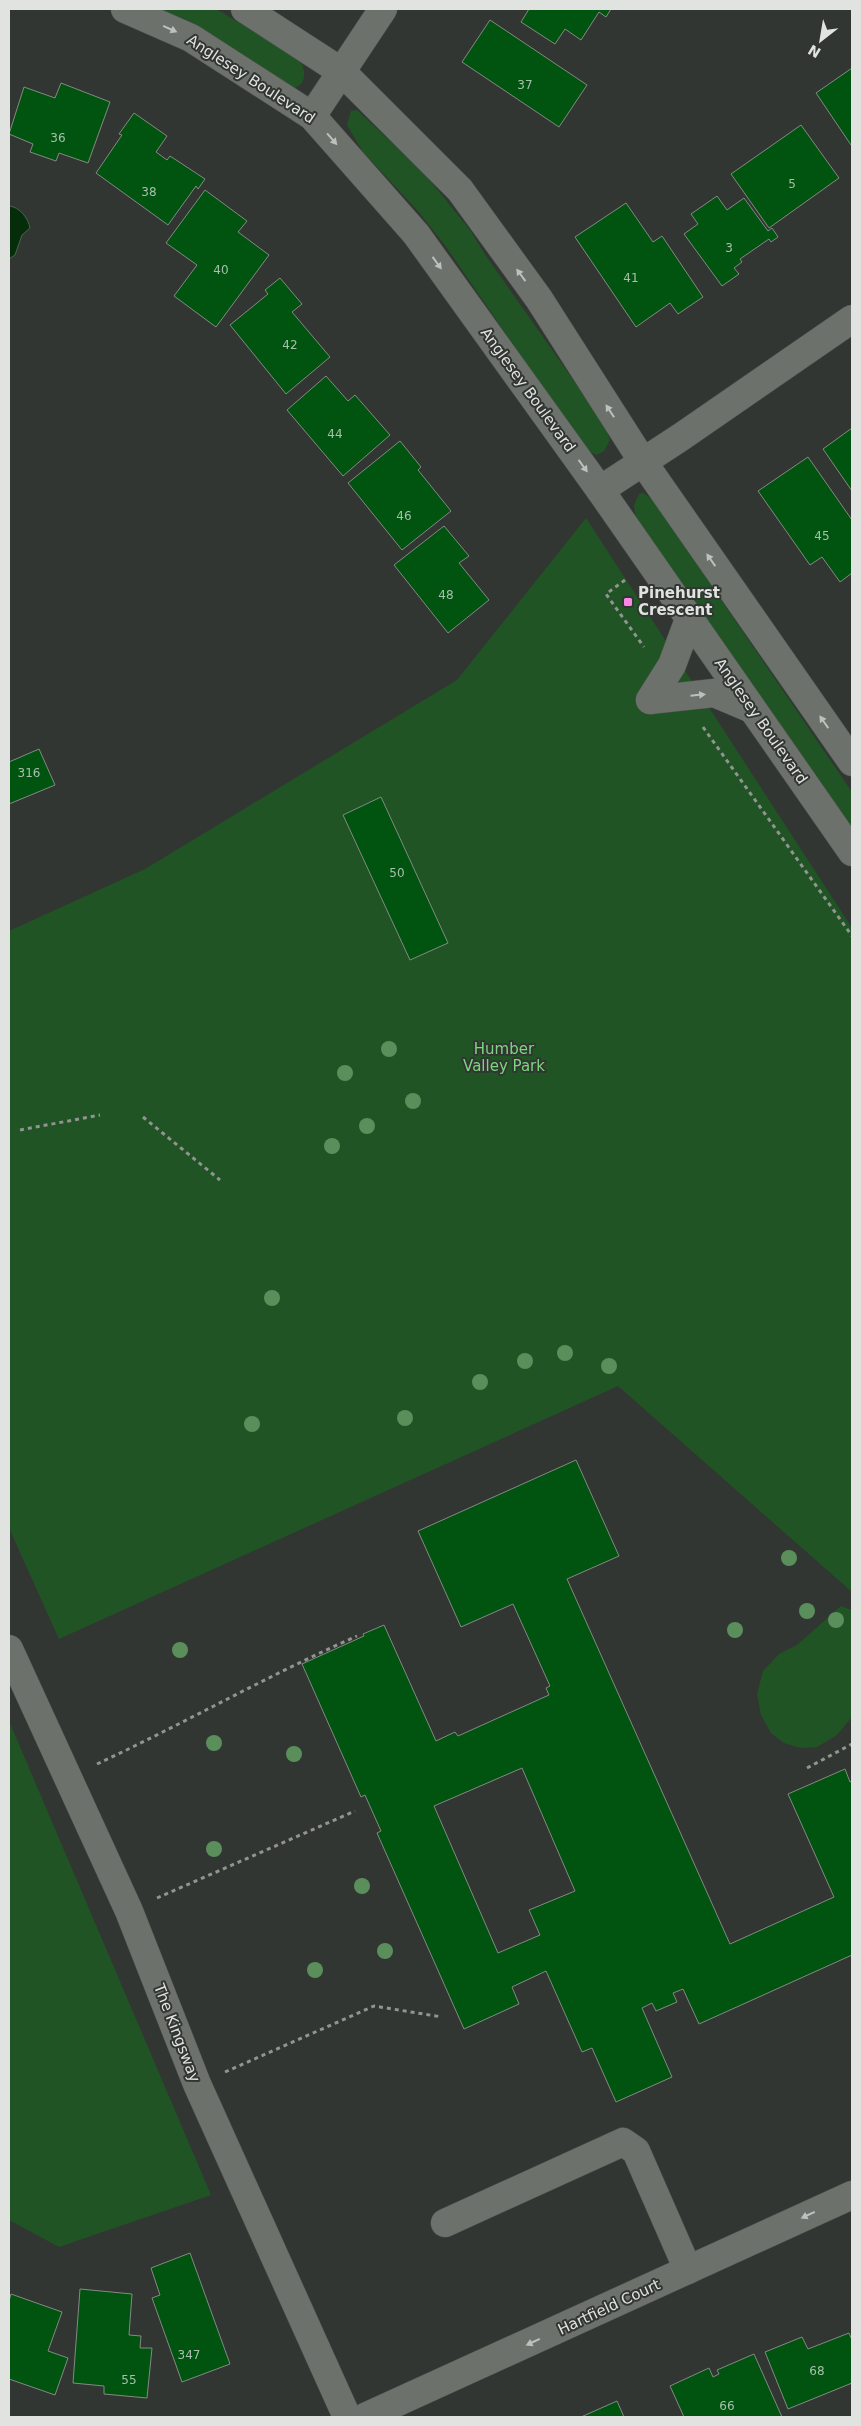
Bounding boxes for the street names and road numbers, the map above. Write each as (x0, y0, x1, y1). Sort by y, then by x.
street label: Anglesey Boulevard (184, 31, 318, 127)
street label: Anglesey Boulevard (477, 324, 579, 456)
street label: Anglesey Boulevard (711, 655, 811, 787)
street label: The Kingsway (150, 1980, 204, 2085)
street label: Hartfield Court (555, 2275, 663, 2339)

